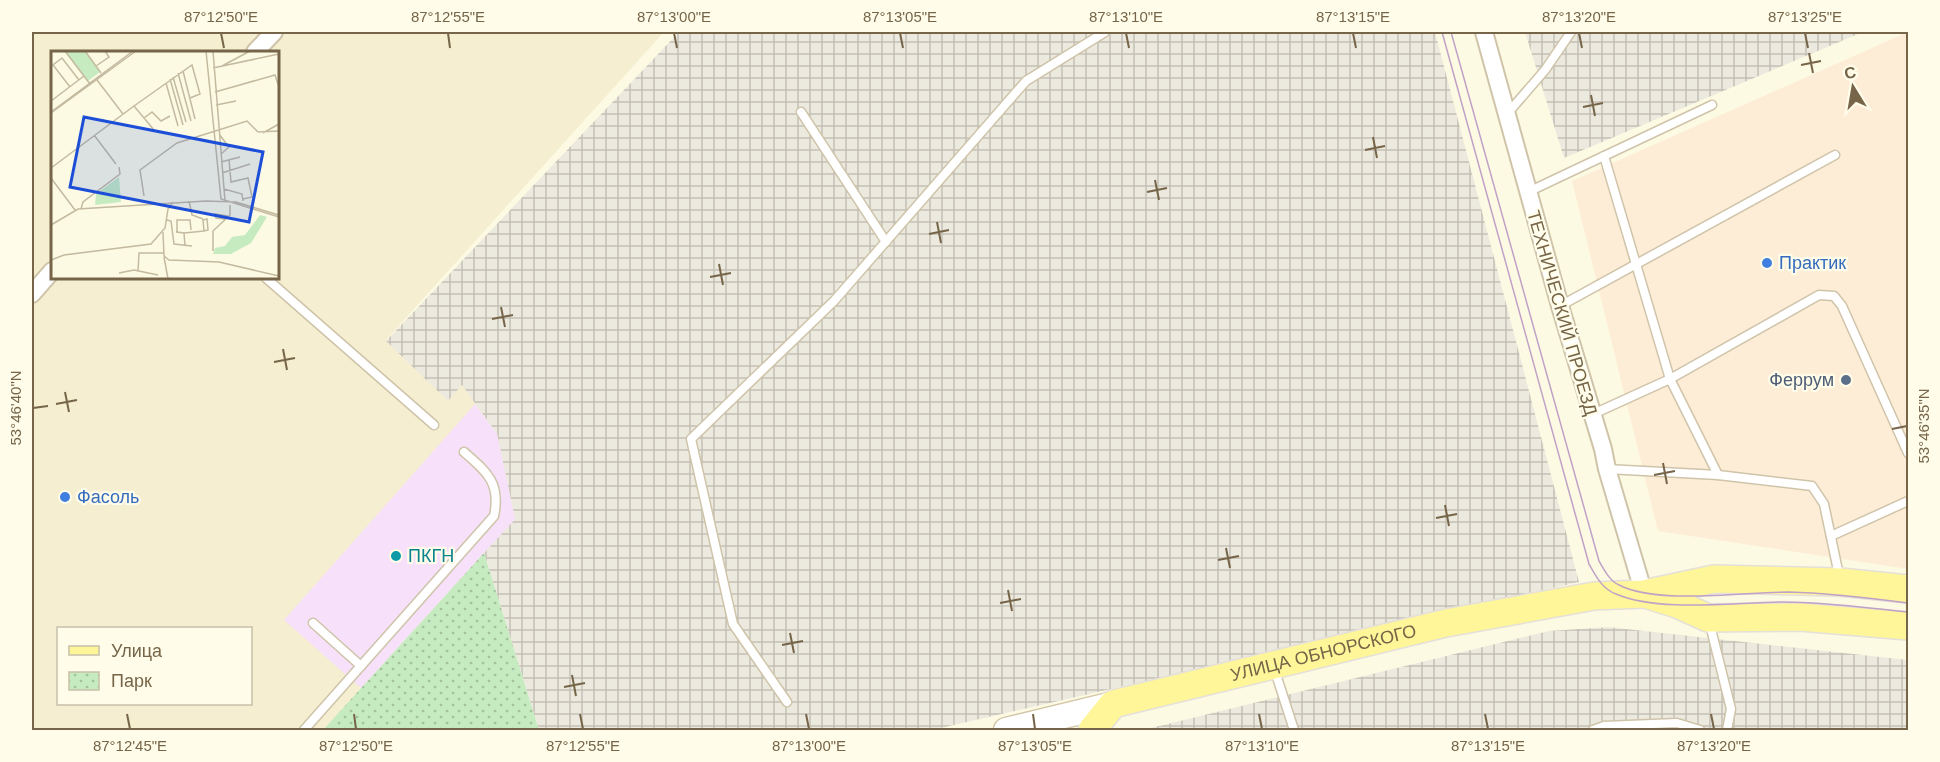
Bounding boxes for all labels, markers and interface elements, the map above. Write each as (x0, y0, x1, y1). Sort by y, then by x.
text: 87°12'50"E (184, 8, 258, 25)
text: 87°12'55"E (411, 8, 485, 25)
text: 87°13'00"E (637, 8, 711, 25)
text: 87°13'05"E (863, 8, 937, 25)
text: 87°13'10"E (1089, 8, 1163, 25)
text: 87°13'15"E (1316, 8, 1390, 25)
text: 87°13'20"E (1542, 8, 1616, 25)
text: 87°13'25"E (1768, 8, 1842, 25)
inset map (51, 51, 279, 279)
north arrow (1823, 57, 1883, 117)
text: С (1843, 63, 1858, 82)
street label: ТЕХНИЧЕСКИЙ ПРОЕЗД (1523, 208, 1602, 418)
place label: Практик (1779, 253, 1846, 273)
marker: Практик (1760, 256, 1774, 270)
text: 53°46'40"N (7, 370, 24, 446)
place label: Феррум (1769, 370, 1834, 390)
marker: Феррум (1839, 373, 1853, 387)
text: 53°46'35"N (1915, 388, 1932, 464)
place label: Фасоль (77, 487, 139, 507)
marker: Фасоль (58, 490, 72, 504)
place label: ПКГН (408, 546, 454, 566)
marker: ПКГН (389, 549, 403, 563)
street label: УЛИЦА ОБНОРСКОГО (1228, 621, 1418, 685)
legend (57, 627, 252, 705)
text: Улица (111, 641, 163, 661)
text: Парк (111, 671, 152, 691)
text: 87°12'45"E (93, 737, 167, 754)
text: 87°12'50"E (319, 737, 393, 754)
text: 87°12'55"E (546, 737, 620, 754)
text: 87°13'00"E (772, 737, 846, 754)
text: 87°13'05"E (998, 737, 1072, 754)
text: 87°13'10"E (1225, 737, 1299, 754)
text: 87°13'15"E (1451, 737, 1525, 754)
text: 87°13'20"E (1677, 737, 1751, 754)

